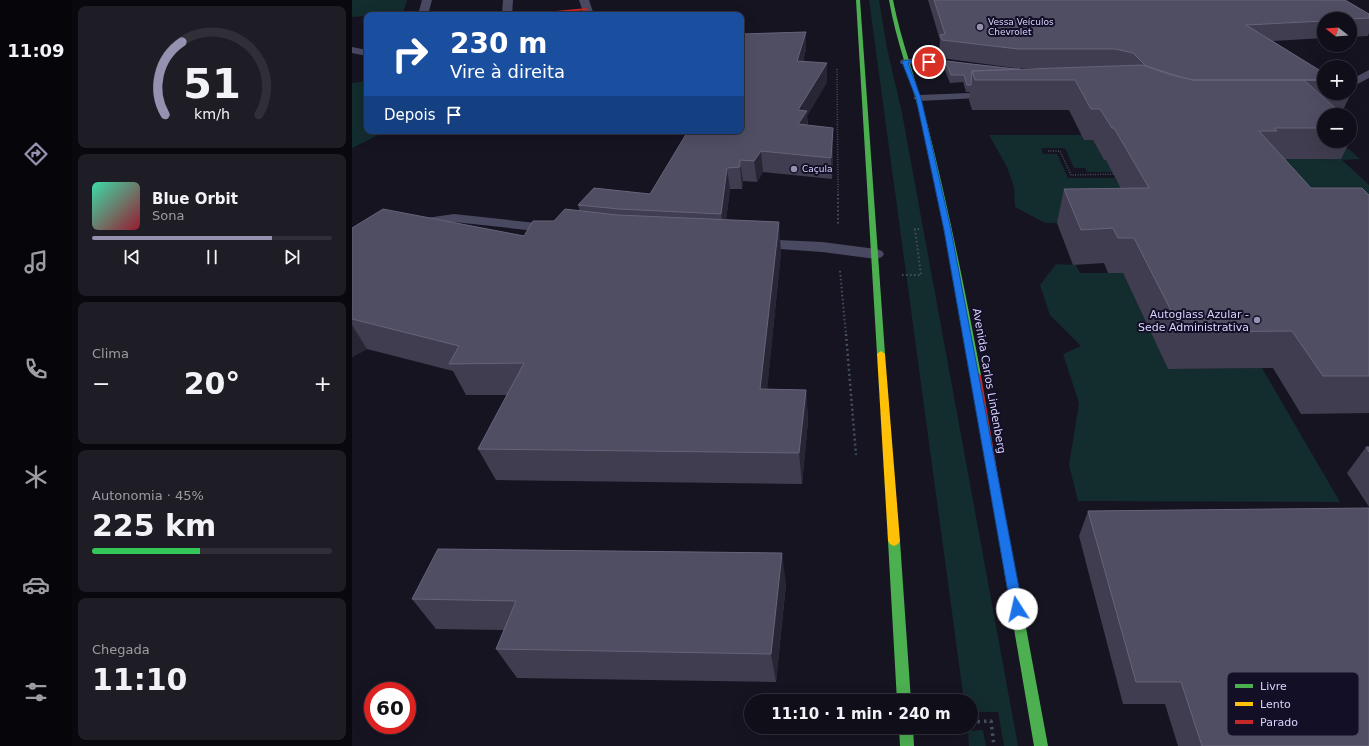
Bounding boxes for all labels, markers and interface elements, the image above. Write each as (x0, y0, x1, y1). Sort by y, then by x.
north arrow (1317, 12, 1357, 52)
map controls (1317, 12, 1357, 148)
place label: Vessa Veículos Chevrolet (988, 17, 1054, 37)
marker: Vessa Veículos Chevrolet (975, 22, 985, 32)
text: 230 m (450, 27, 547, 60)
icon: right (384, 28, 436, 80)
text: 11:09 (7, 40, 65, 61)
pin (912, 45, 946, 79)
icon: arrive (918, 51, 940, 73)
text: 51 (183, 59, 241, 108)
button: + (1317, 60, 1357, 100)
text: Vire à direita (450, 61, 565, 82)
icon: arrive (443, 104, 465, 126)
text: km/h (194, 106, 230, 122)
text: Depois (384, 106, 435, 124)
button: − (1317, 108, 1357, 148)
icon: directions (22, 140, 50, 168)
marker: Caçula (789, 164, 799, 174)
place label: Caçula (802, 164, 832, 174)
text: Blue Orbit (152, 190, 238, 208)
text: Sona (152, 208, 184, 223)
icon: previous (121, 246, 143, 268)
icon: pause (201, 246, 223, 268)
icon: next (281, 246, 303, 268)
icon: music (22, 248, 50, 276)
street label: Avenida Carlos Lindenberg (970, 307, 1008, 455)
place label: Autoglass Azular - Sede Administrativa (1138, 308, 1249, 334)
marker: Autoglass Azular - Sede Administrativa (1252, 315, 1262, 325)
text: Clima (92, 346, 129, 361)
icon: phone (22, 355, 50, 383)
text: 20° (184, 366, 240, 401)
text: − (92, 371, 110, 396)
text: + (314, 371, 332, 396)
icon: climate (22, 463, 50, 491)
text: Autonomia · 45% (92, 488, 204, 503)
text: 225 km (92, 508, 216, 543)
icon: car (22, 571, 50, 599)
position arrow (996, 588, 1038, 630)
text: Chegada (92, 642, 150, 657)
text: 11:10 (92, 662, 188, 697)
legend (1227, 672, 1359, 736)
icon: filters (22, 678, 50, 706)
text: Livre (1260, 680, 1287, 693)
speed limit sign: 60 (364, 682, 416, 734)
text: Lento (1260, 698, 1291, 711)
text: 11:10 · 1 min · 240 m (771, 705, 951, 723)
text: Parado (1260, 716, 1298, 729)

